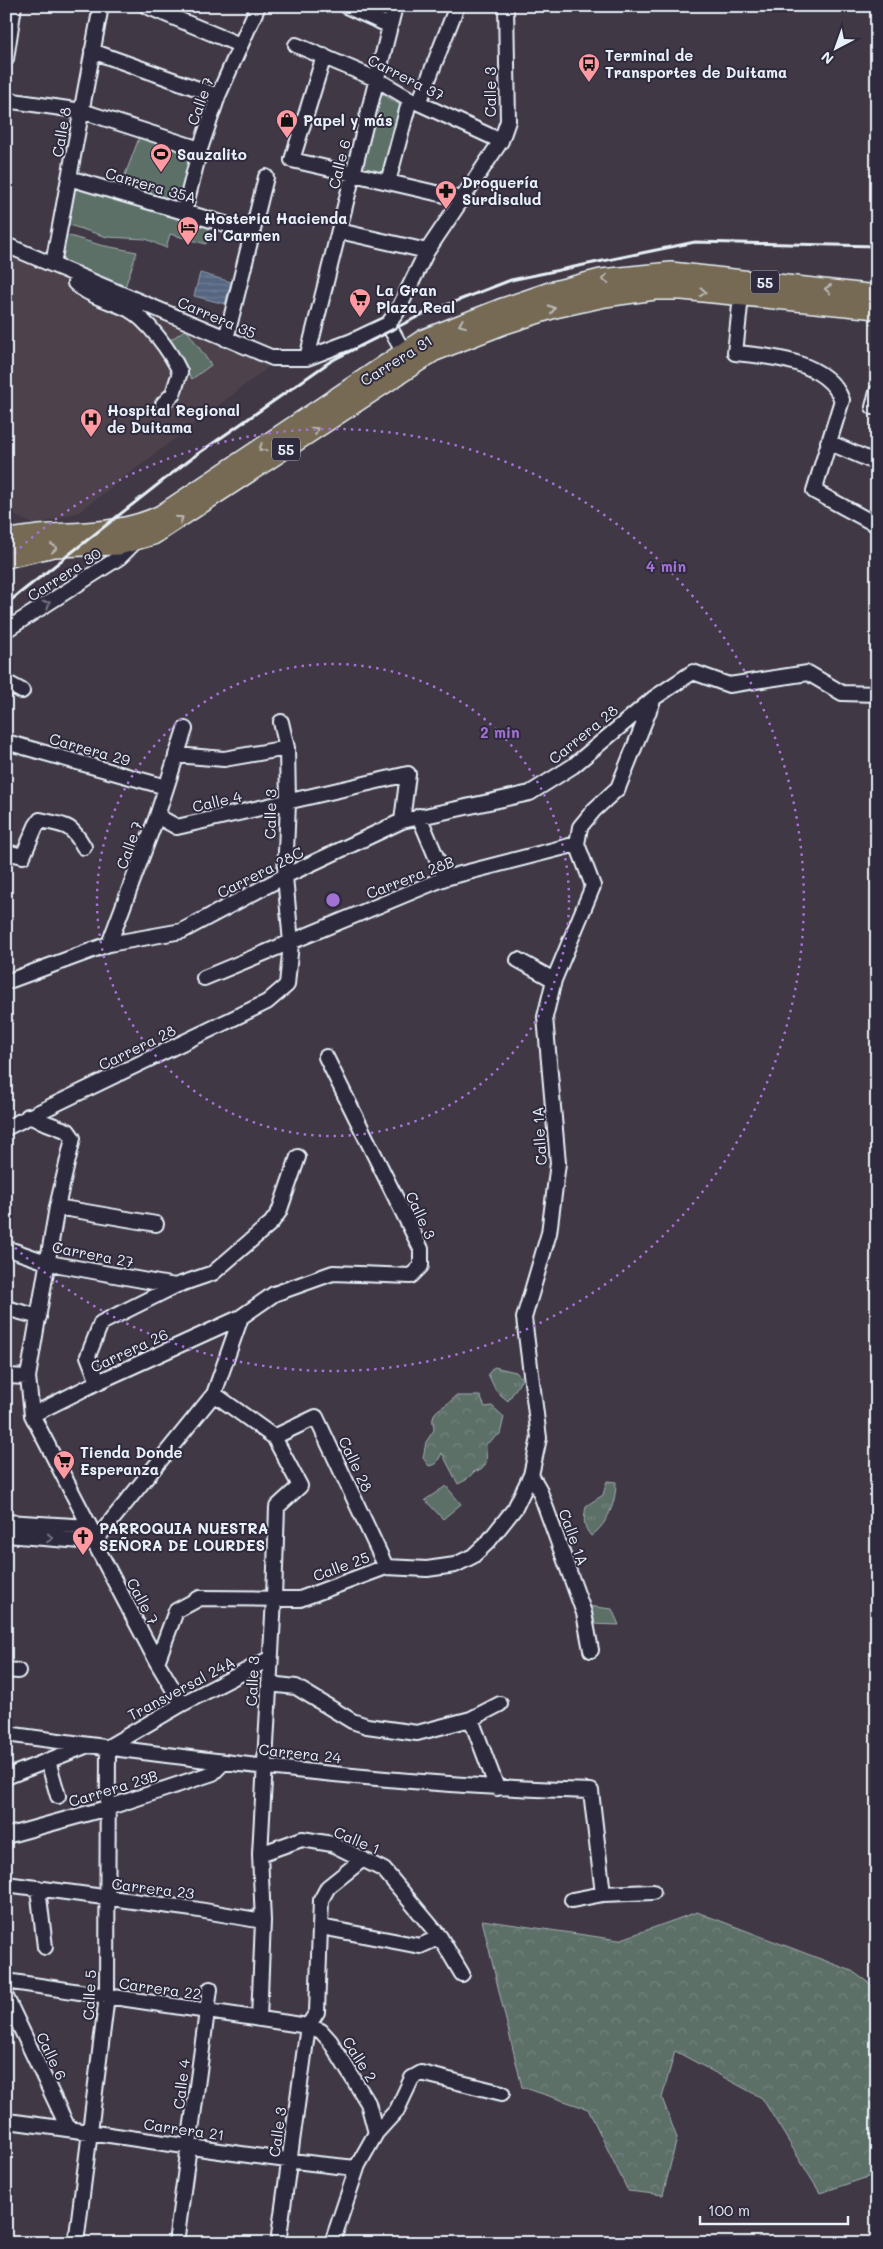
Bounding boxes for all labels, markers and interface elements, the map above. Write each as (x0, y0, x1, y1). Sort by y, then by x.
north arrow (810, 22, 860, 72)
place label: Terminal de Transportes de Duitama (605, 45, 787, 82)
text: N (817, 48, 837, 69)
street label: Carrera 37 (364, 49, 448, 105)
bus stop icon: Terminal de Transportes de Duitama (577, 52, 601, 83)
street label: Calle 3 (480, 67, 500, 117)
street label: Calle 7 (182, 74, 218, 128)
street label: Calle 8 (47, 105, 75, 159)
shop icon: Papel y más (275, 108, 299, 139)
place label: Papel y más (303, 110, 393, 130)
street label: Calle 6 (323, 137, 355, 191)
sports icon: Sauzalito (149, 142, 173, 173)
place label: Sauzalito (177, 144, 247, 164)
street label: Carrera 35A (103, 162, 199, 208)
place label: Droguería Surdisalud (462, 172, 542, 209)
pharmacy icon: Droguería Surdisalud (434, 179, 458, 210)
place label: Hosteria Hacienda el Carmen (204, 208, 347, 245)
hotel icon: Hosteria Hacienda el Carmen (176, 215, 200, 246)
road number: 55 (751, 270, 779, 294)
one-way arrow (601, 273, 609, 283)
place label: La Gran Plaza Real (376, 280, 455, 317)
one-way arrow (824, 284, 832, 295)
one-way arrow (700, 286, 708, 297)
supermarket icon: La Gran Plaza Real (348, 287, 372, 318)
street label: Carrera 35 (175, 291, 259, 343)
one-way arrow (548, 304, 556, 315)
one-way arrow (458, 318, 467, 328)
street label: Carrera 31 (356, 330, 436, 390)
place label: Hospital Regional de Duitama (107, 400, 240, 437)
hospital icon: Hospital Regional de Duitama (79, 407, 103, 438)
one-way arrow (310, 427, 319, 436)
road number: 55 (272, 438, 300, 460)
one-way arrow (258, 442, 267, 451)
one-way arrow (174, 516, 183, 525)
street label: Carrera 30 (23, 543, 105, 605)
one-way arrow (50, 543, 58, 554)
text: 4 min (646, 556, 686, 576)
one-way arrow (42, 601, 51, 610)
street label: Carrera 28 (544, 700, 622, 768)
text: 2 min (480, 722, 520, 742)
street label: Carrera 29 (47, 728, 133, 770)
street label: Calle 4 (190, 786, 244, 816)
street label: Calle 3 (260, 788, 280, 839)
street label: Calle 7 (111, 818, 147, 872)
street label: Carrera 28C (213, 842, 307, 902)
street label: Carrera 28B (363, 851, 457, 903)
centre of rings (324, 891, 342, 909)
street label: Carrera 28 (95, 1020, 179, 1074)
street label: Calle 1A (527, 1106, 551, 1166)
street label: Calle 3 (401, 1188, 441, 1242)
street label: Carrera 27 (50, 1236, 136, 1272)
street label: Carrera 26 (87, 1323, 171, 1377)
street label: Calle 28 (334, 1433, 378, 1495)
place label: Tienda Donde Esperanza (80, 1442, 183, 1479)
supermarket icon: Tienda Donde Esperanza (52, 1449, 76, 1480)
street label: Calle 1A (555, 1506, 593, 1568)
place label: PARROQUIA NUESTRA SEÑORA DE LOURDES (99, 1518, 268, 1555)
church icon: PARROQUIA NUESTRA SEÑORA DE LOURDES (71, 1525, 95, 1556)
one-way arrow (46, 1533, 54, 1544)
street label: Calle 25 (310, 1547, 372, 1585)
street label: Calle 7 (122, 1574, 164, 1628)
street label: Transversal 24A (124, 1651, 238, 1725)
street label: Calle 3 (241, 1655, 263, 1707)
street label: Carrera 24 (258, 1739, 343, 1767)
street label: Carrera 23B (66, 1765, 160, 1811)
street label: Calle 1 (331, 1821, 383, 1859)
street label: Carrera 23 (110, 1873, 196, 1903)
street label: Calle 5 (78, 1969, 100, 2021)
street label: Carrera 22 (118, 1972, 202, 2004)
street label: Calle 6 (32, 2029, 72, 2083)
street label: Calle 2 (338, 2032, 382, 2086)
street label: Calle 4 (168, 2058, 194, 2110)
street label: Calle 3 (264, 2105, 290, 2158)
street label: Carrera 21 (142, 2113, 226, 2145)
scale bar (700, 2194, 848, 2226)
text: 100 m (708, 2200, 750, 2220)

